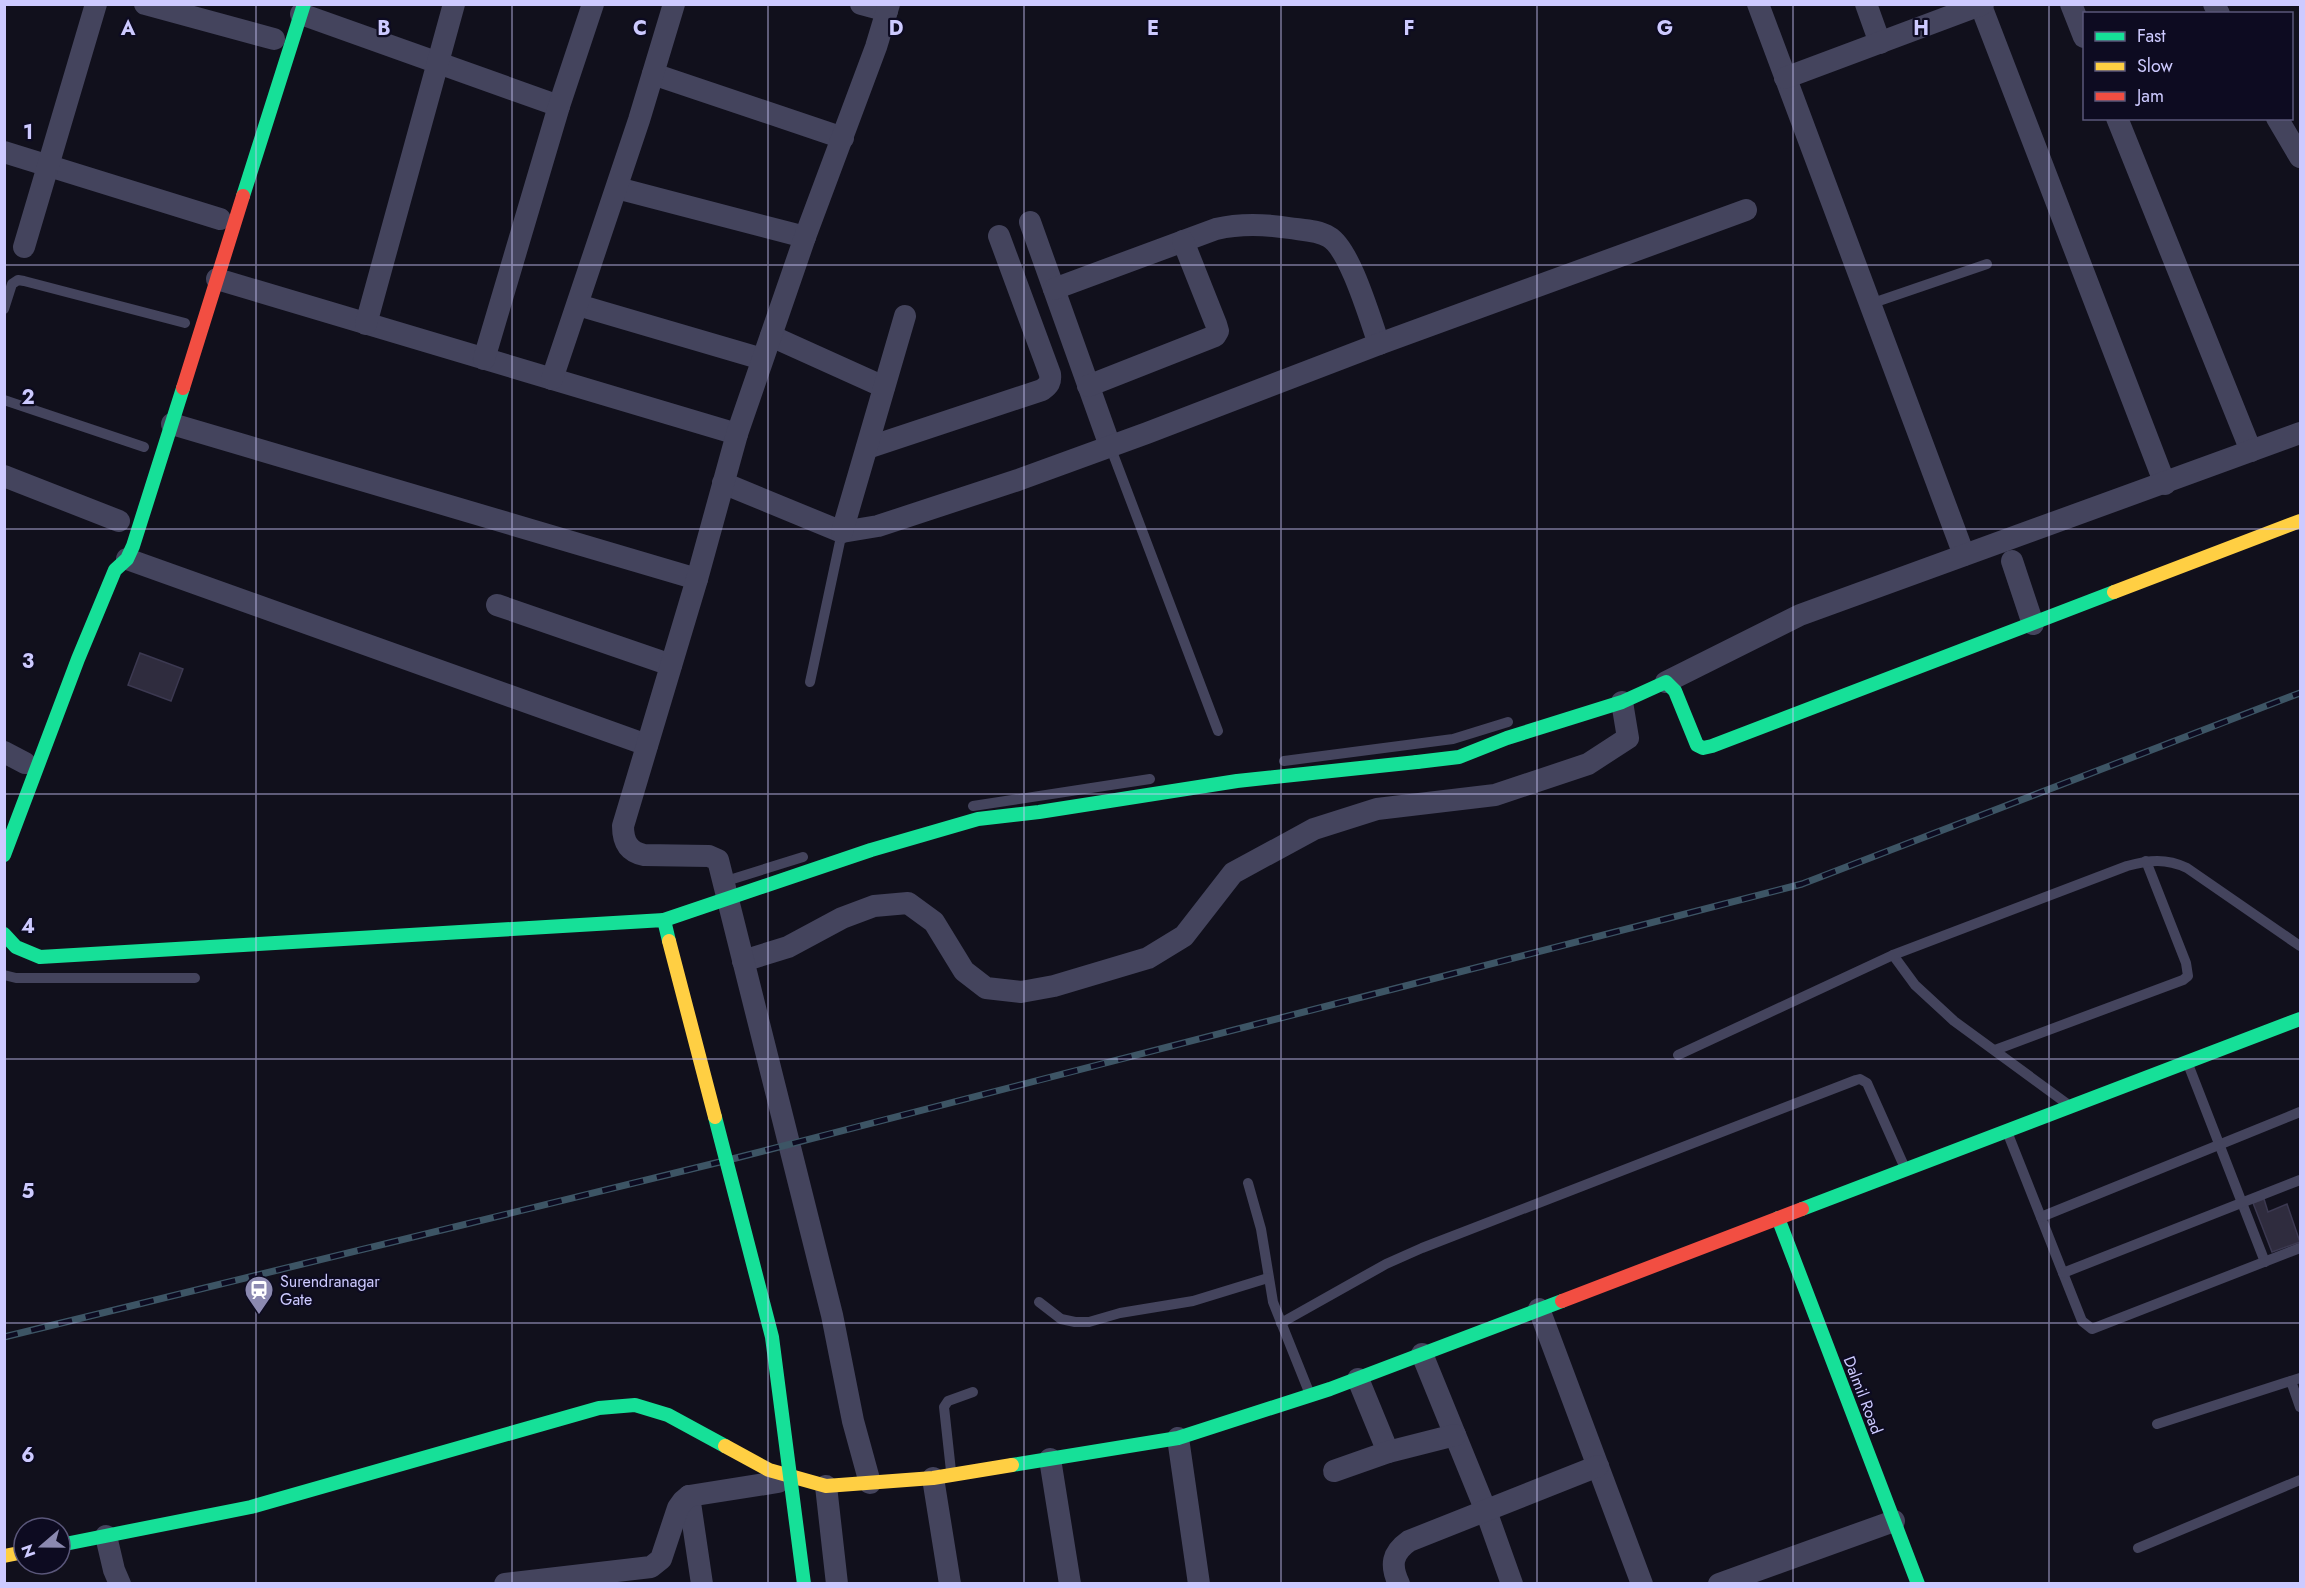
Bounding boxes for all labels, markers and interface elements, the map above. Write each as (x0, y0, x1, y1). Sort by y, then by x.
legend (2083, 12, 2293, 120)
text: A (120, 14, 136, 43)
text: B (377, 14, 391, 43)
text: C (633, 14, 647, 43)
text: D (889, 14, 903, 43)
text: E (1147, 14, 1159, 43)
text: F (1403, 14, 1415, 43)
text: G (1657, 14, 1673, 43)
text: H (1913, 14, 1929, 43)
text: Fast (2137, 23, 2166, 49)
text: Slow (2137, 53, 2174, 79)
text: Jam (2135, 83, 2164, 109)
text: 1 (23, 118, 33, 147)
text: 2 (21, 383, 35, 412)
text: 3 (22, 647, 34, 676)
text: 4 (21, 912, 35, 941)
text: 5 (22, 1177, 35, 1206)
place label: Surendranagar Gate (280, 1270, 380, 1311)
station icon: Surendranagar Gate (243, 1274, 275, 1316)
street label: Dalmil Road (1838, 1353, 1888, 1437)
text: 6 (21, 1441, 35, 1470)
north arrow (12, 1516, 72, 1576)
text: N (15, 1541, 41, 1561)

